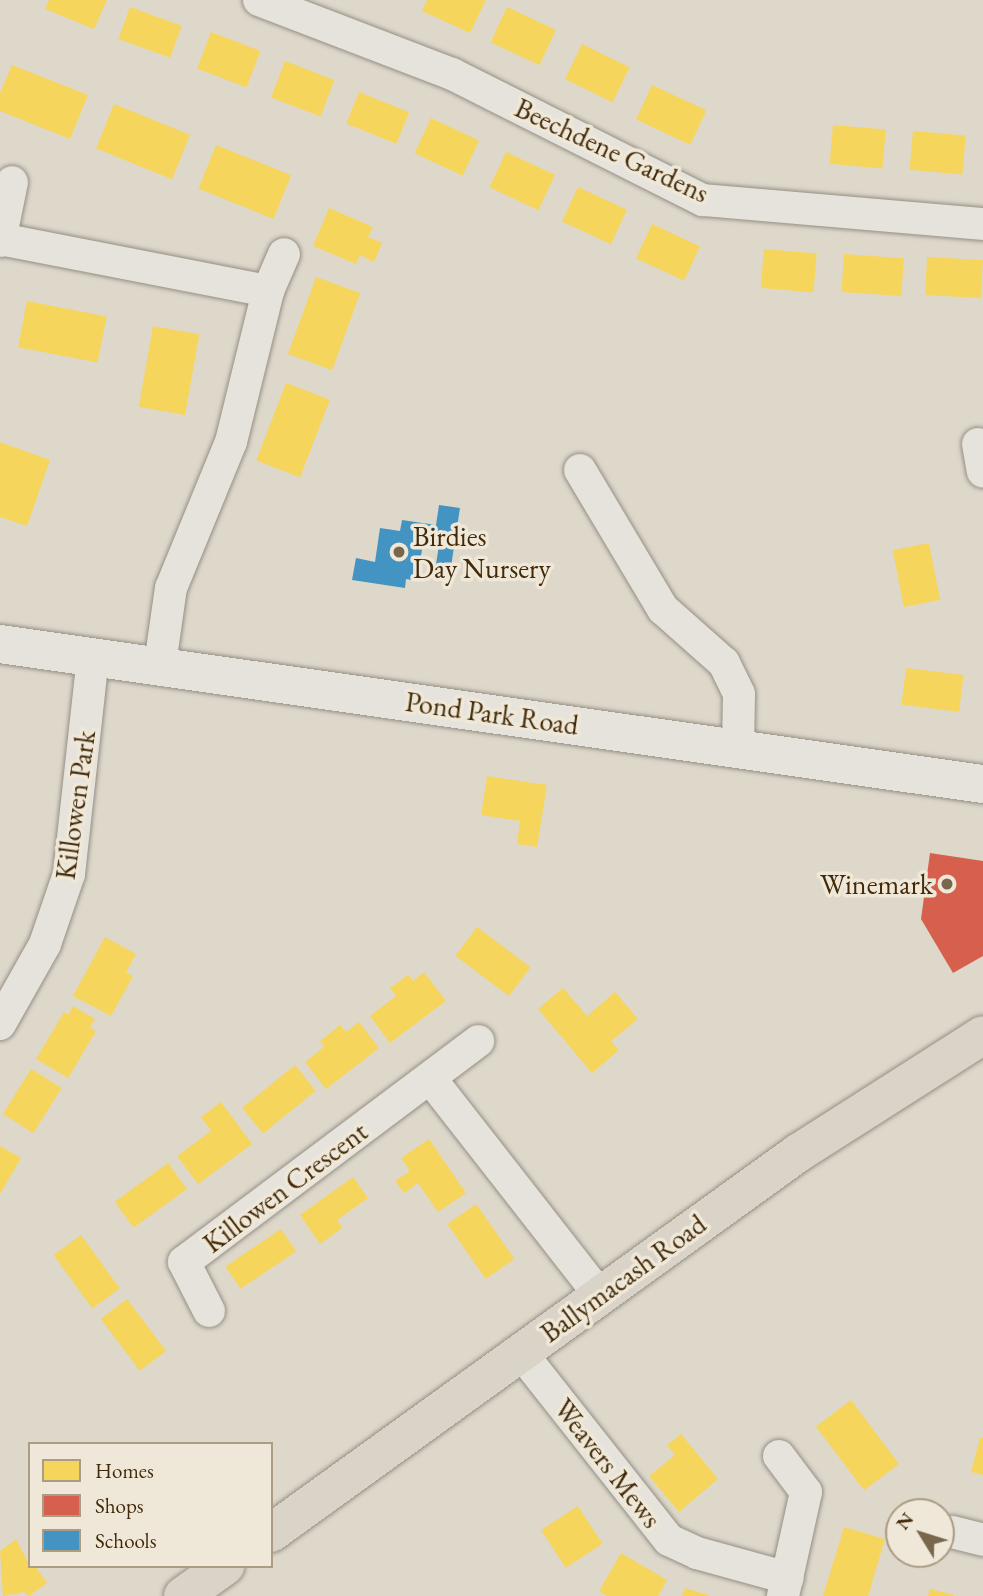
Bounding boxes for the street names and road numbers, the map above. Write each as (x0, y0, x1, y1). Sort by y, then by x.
street label: Beechdene Gardens (510, 90, 714, 210)
street label: Pond Park Road (403, 684, 581, 742)
street label: Killowen Park (48, 728, 102, 882)
street label: Killowen Crescent (196, 1114, 374, 1260)
street label: Ballymacash Road (534, 1207, 712, 1349)
street label: Weavers Mews (547, 1392, 669, 1534)

